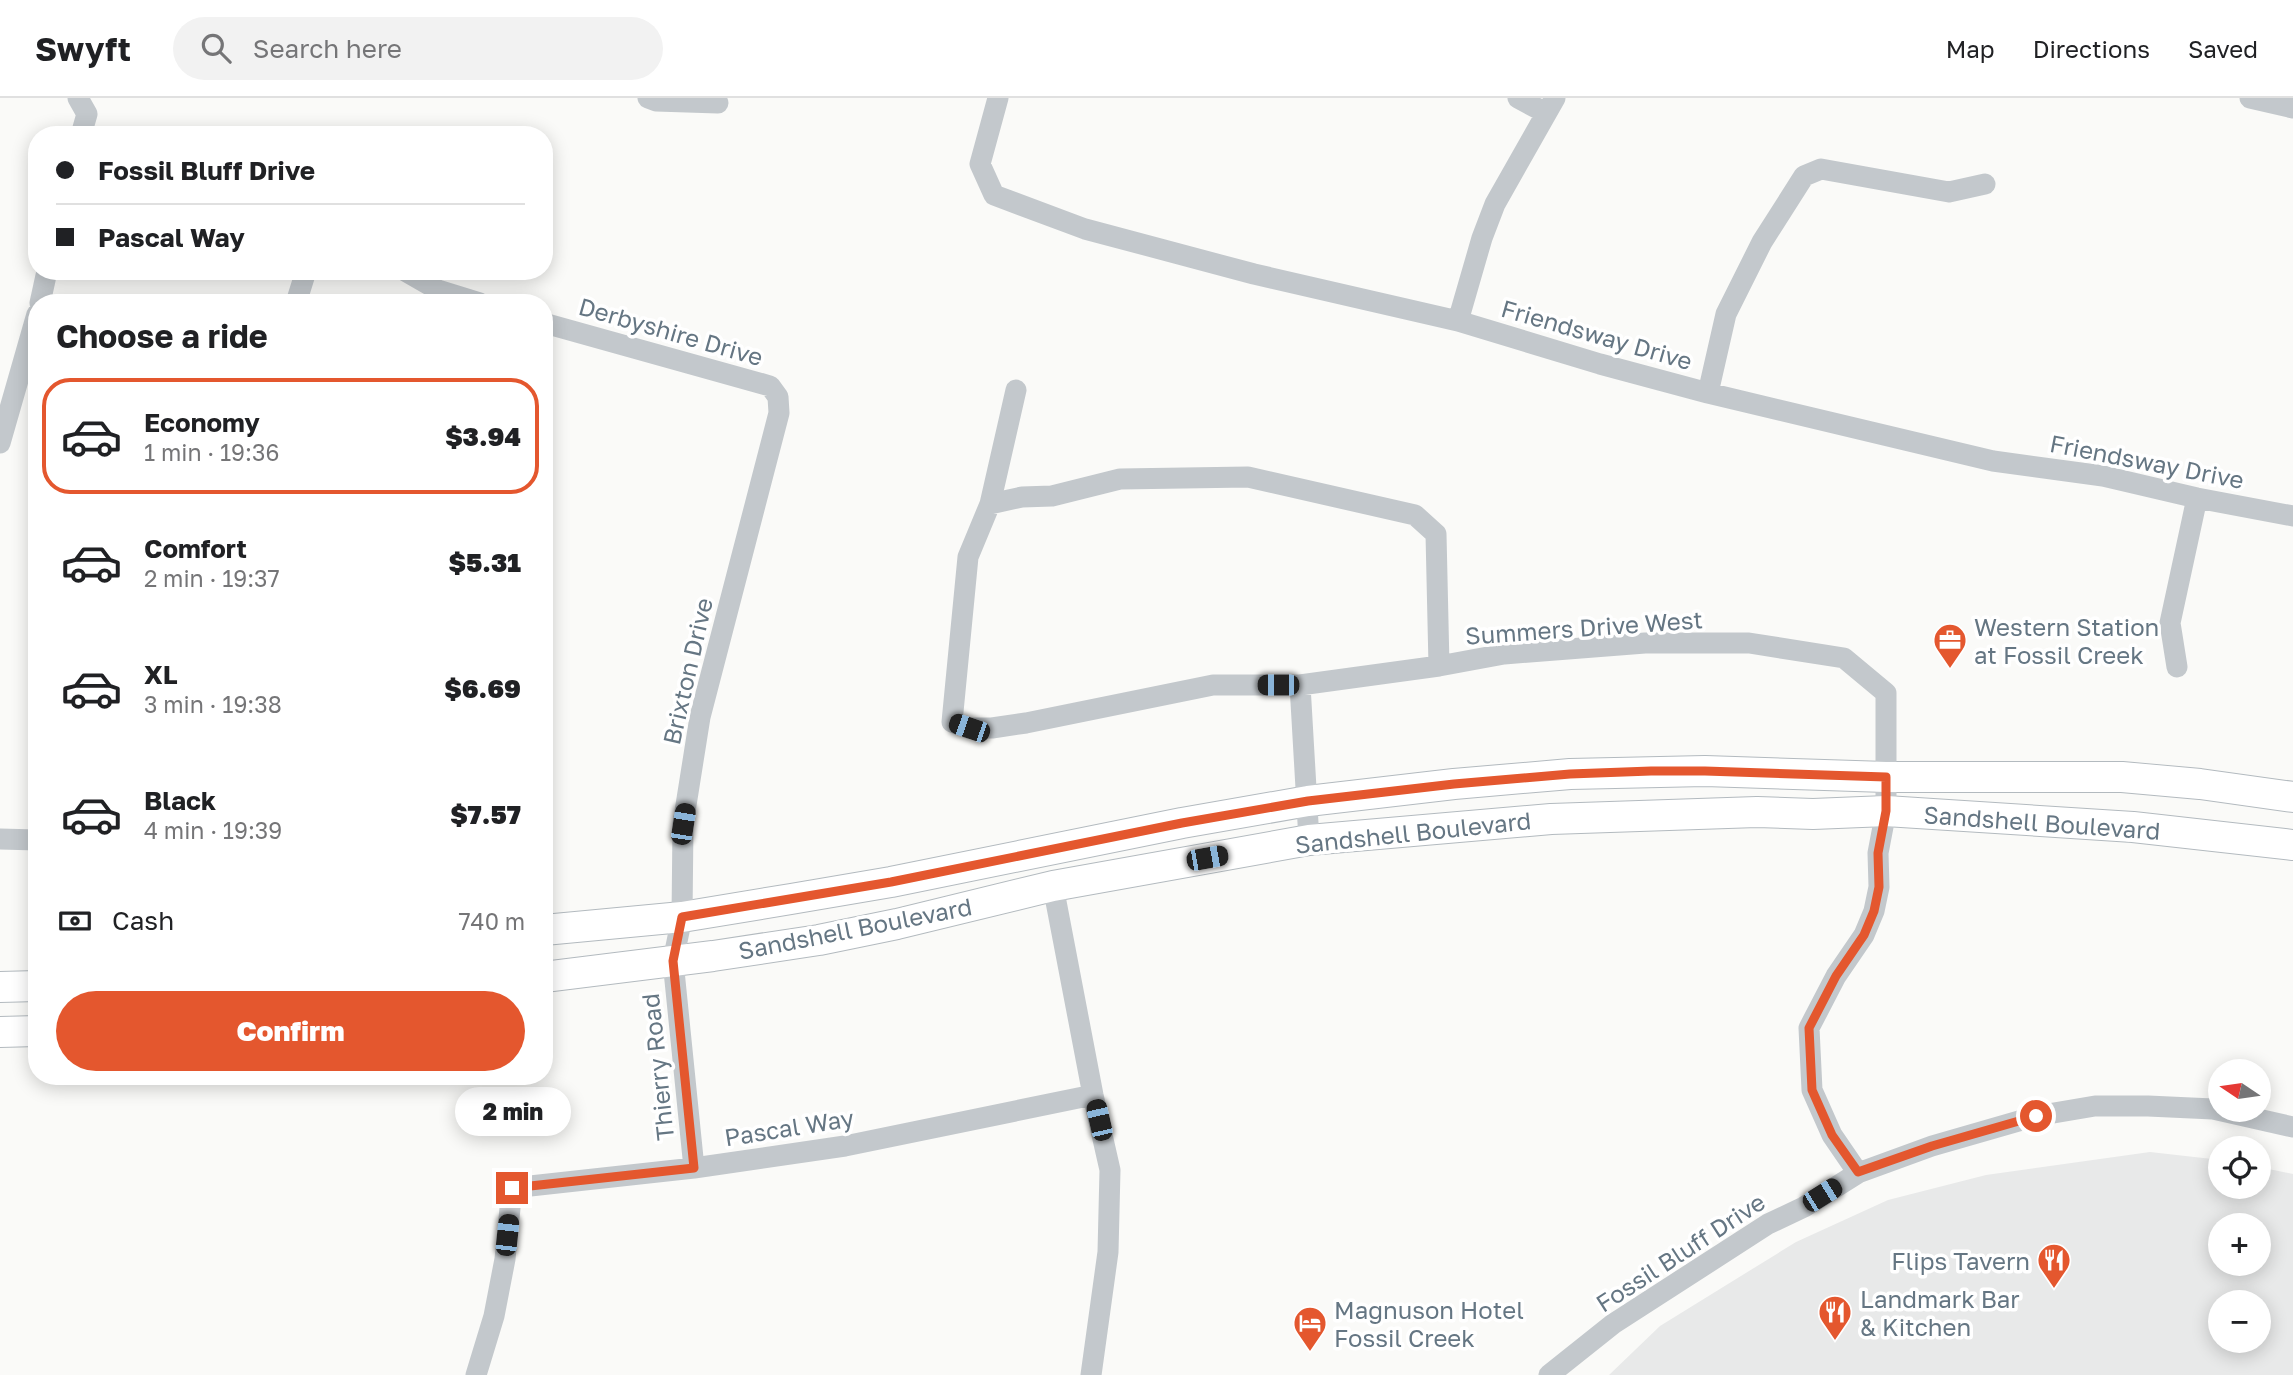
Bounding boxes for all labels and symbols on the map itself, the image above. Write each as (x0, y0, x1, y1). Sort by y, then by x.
street label: Derbyshire Drive (576, 291, 766, 371)
street label: Friendsway Drive (1498, 293, 1696, 375)
street label: Friendsway Drive (2047, 428, 2247, 494)
street label: Brixton Drive (656, 595, 718, 747)
street label: Summers Drive West (1464, 604, 1704, 650)
place label: Western Station at Fossil Creek (1974, 612, 2159, 669)
office icon: Western Station at Fossil Creek (1931, 621, 1969, 670)
car (1258, 675, 1300, 696)
car (946, 711, 993, 745)
street label: Sandshell Boulevard (1923, 799, 2161, 845)
car (670, 802, 697, 846)
street label: Sandshell Boulevard (1294, 805, 1532, 859)
car (1185, 844, 1230, 872)
street label: Sandshell Boulevard (736, 891, 974, 965)
street label: Thierry Road (635, 992, 679, 1142)
north arrow (2208, 1059, 2272, 1122)
callout: 2 min (454, 1086, 570, 1136)
car (1085, 1097, 1114, 1143)
route start (2020, 1100, 2052, 1132)
street label: Pascal Way (722, 1102, 856, 1152)
route end (496, 1172, 528, 1204)
car (1799, 1175, 1846, 1215)
street label: Fossil Bluff Drive (1590, 1187, 1770, 1317)
car (495, 1213, 520, 1257)
restaurant icon: Flips Tavern (2035, 1241, 2073, 1290)
place label: Flips Tavern (1891, 1246, 2030, 1275)
place label: Landmark Bar & Kitchen (1860, 1284, 2020, 1341)
restaurant icon: Landmark Bar & Kitchen (1816, 1293, 1854, 1342)
place label: Magnuson Hotel Fossil Creek (1334, 1295, 1524, 1352)
hotel icon: Magnuson Hotel Fossil Creek (1291, 1304, 1329, 1353)

